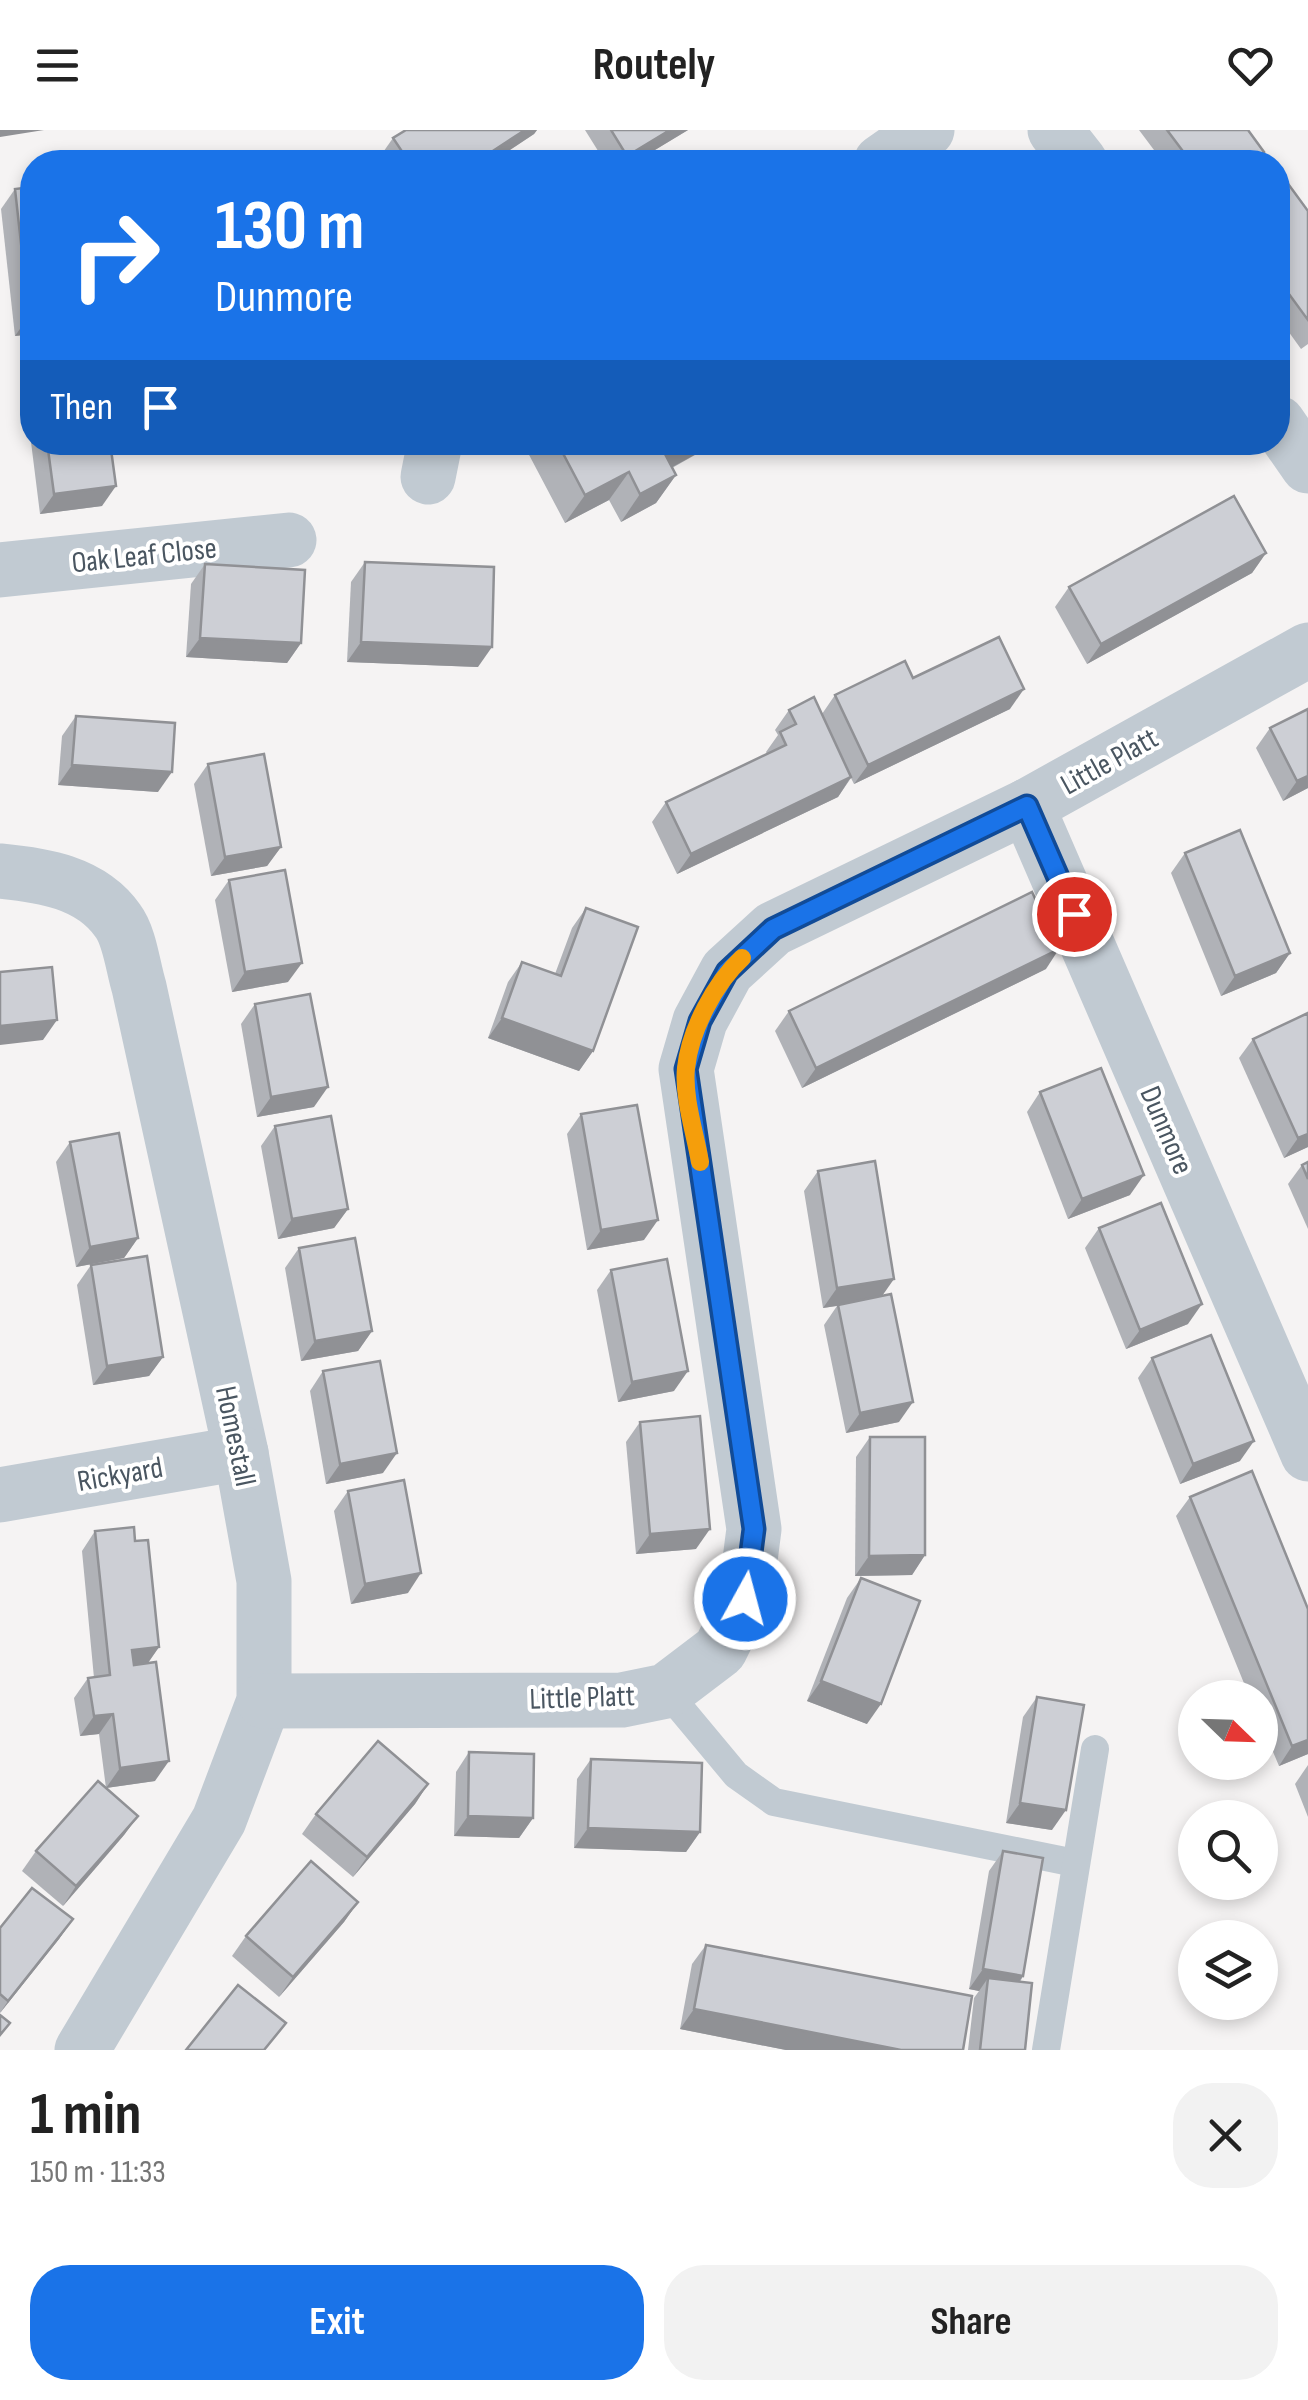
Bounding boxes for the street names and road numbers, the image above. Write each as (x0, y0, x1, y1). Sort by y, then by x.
street label: Oak Leaf Close (70, 530, 218, 582)
street label: Little Platt (1055, 721, 1164, 803)
street label: Dunmore (1132, 1081, 1201, 1180)
street label: Homestall (207, 1383, 263, 1490)
street label: Rickyard (75, 1450, 166, 1500)
street label: Little Platt (529, 1678, 635, 1718)

